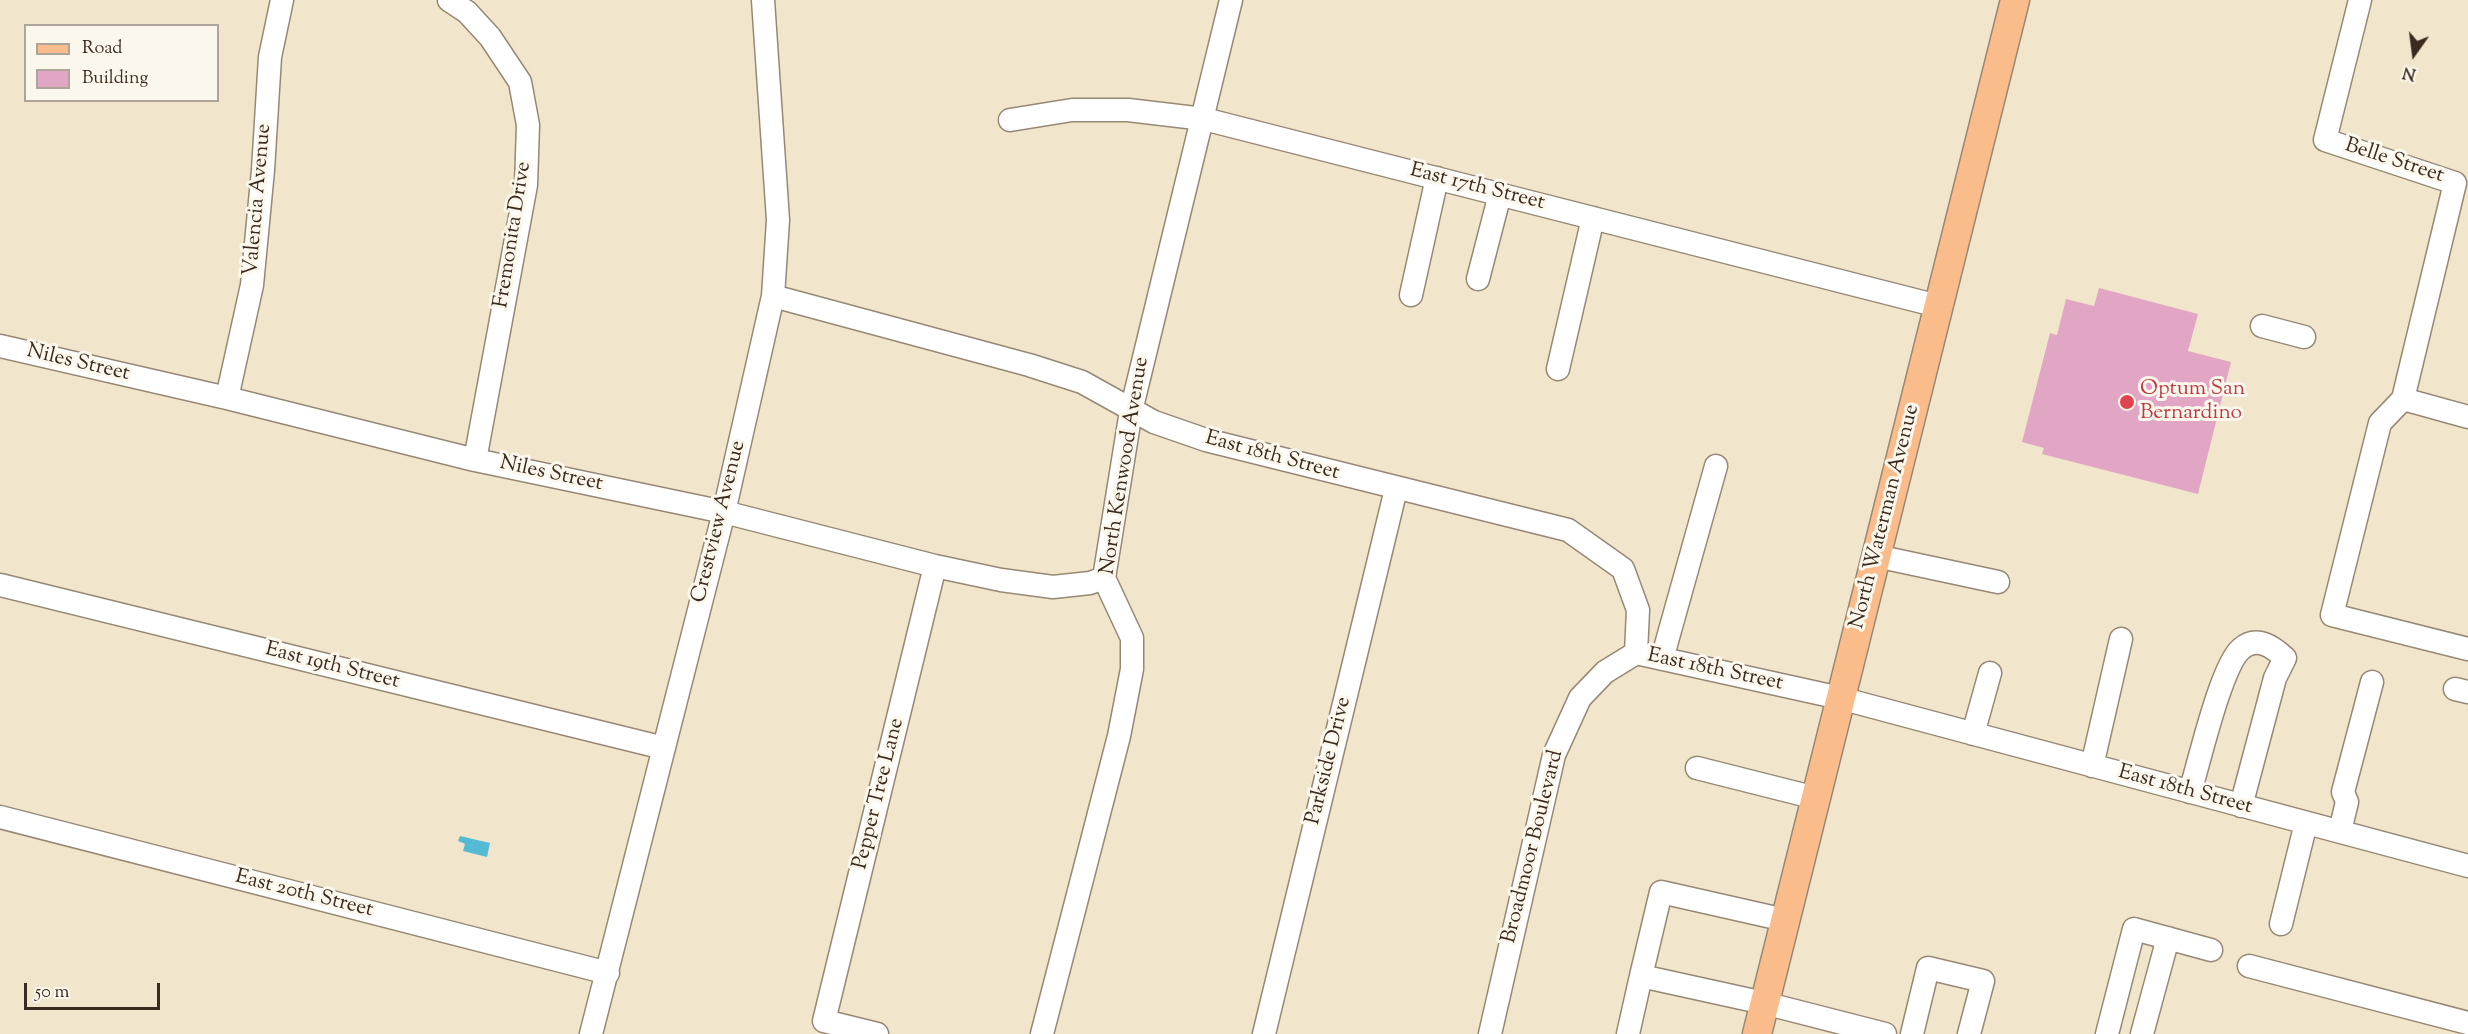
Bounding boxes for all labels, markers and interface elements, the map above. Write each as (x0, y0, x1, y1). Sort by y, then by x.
legend (24, 24, 219, 102)
north arrow (2384, 24, 2444, 84)
text: Road (82, 36, 122, 62)
text: N (2401, 59, 2419, 85)
text: Building (82, 66, 148, 92)
street label: Valencia Avenue (240, 123, 278, 277)
street label: Belle Street (2341, 134, 2447, 190)
street label: East 17th Street (1407, 159, 1547, 217)
street label: Fremonita Drive (490, 160, 538, 310)
street label: Niles Street (24, 340, 132, 388)
street label: North Kenwood Avenue (1096, 355, 1156, 577)
place label: Optum San Bernardino (2140, 377, 2245, 427)
marker: Optum San Bernardino (2118, 393, 2136, 411)
street label: North Waterman Avenue (1846, 402, 1926, 632)
street label: East 18th Street (1202, 427, 1342, 487)
street label: Crestview Avenue (688, 438, 752, 606)
street label: Niles Street (497, 452, 605, 498)
street label: East 19th Street (262, 638, 402, 696)
street label: East 18th Street (1645, 644, 1785, 698)
street label: Parkside Drive (1302, 695, 1358, 827)
street label: Pepper Tree Lane (849, 716, 911, 872)
street label: Broadmoor Boulevard (1498, 748, 1570, 946)
street label: East 18th Street (2115, 761, 2255, 821)
street label: East 20th Street (232, 866, 376, 924)
scale bar (27, 971, 164, 1009)
text: 50 m (35, 980, 69, 1006)

